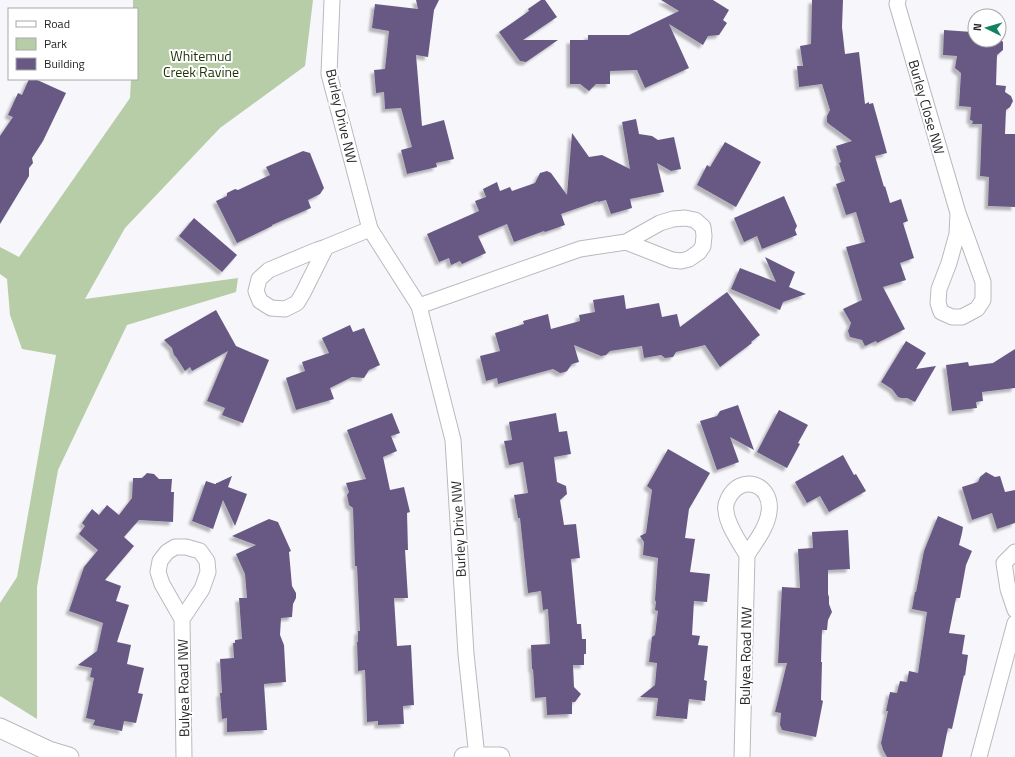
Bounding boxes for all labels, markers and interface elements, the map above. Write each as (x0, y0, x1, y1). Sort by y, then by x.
legend (8, 8, 138, 80)
north arrow (967, 8, 1007, 48)
text: Road (44, 14, 70, 33)
text: N (969, 23, 985, 32)
text: Park (44, 34, 67, 53)
park label: Whitemud Creek Ravine (163, 45, 239, 82)
text: Building (44, 54, 85, 73)
street label: Burley Close NW (903, 57, 951, 157)
street label: Burley Drive NW (321, 67, 363, 165)
street label: Burley Drive NW (445, 480, 471, 578)
street label: Bulyea Road NW (734, 607, 756, 705)
street label: Bulyea Road NW (172, 639, 194, 737)

